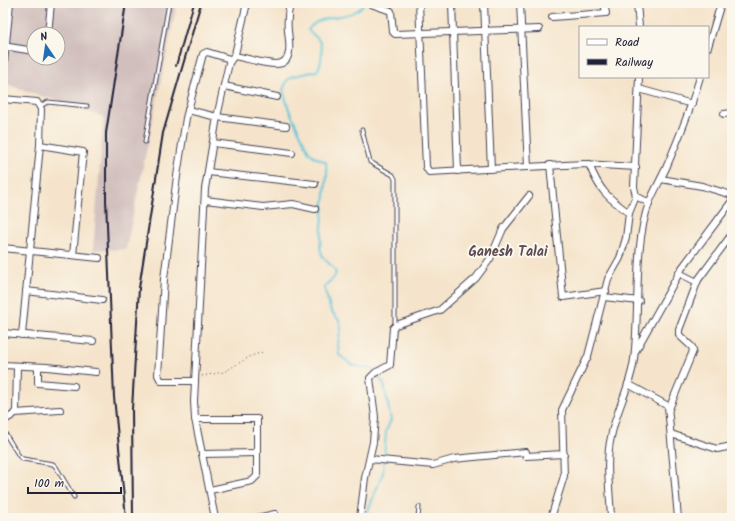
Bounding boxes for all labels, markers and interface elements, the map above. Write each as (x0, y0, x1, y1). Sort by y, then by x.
north arrow (26, 26, 66, 66)
legend (579, 26, 709, 78)
text: N (39, 28, 49, 47)
text: Road (615, 33, 640, 52)
text: Railway (615, 53, 653, 72)
district label: Ganesh Talai (468, 241, 548, 263)
scale bar (28, 469, 121, 495)
text: 100 m (34, 474, 65, 493)

